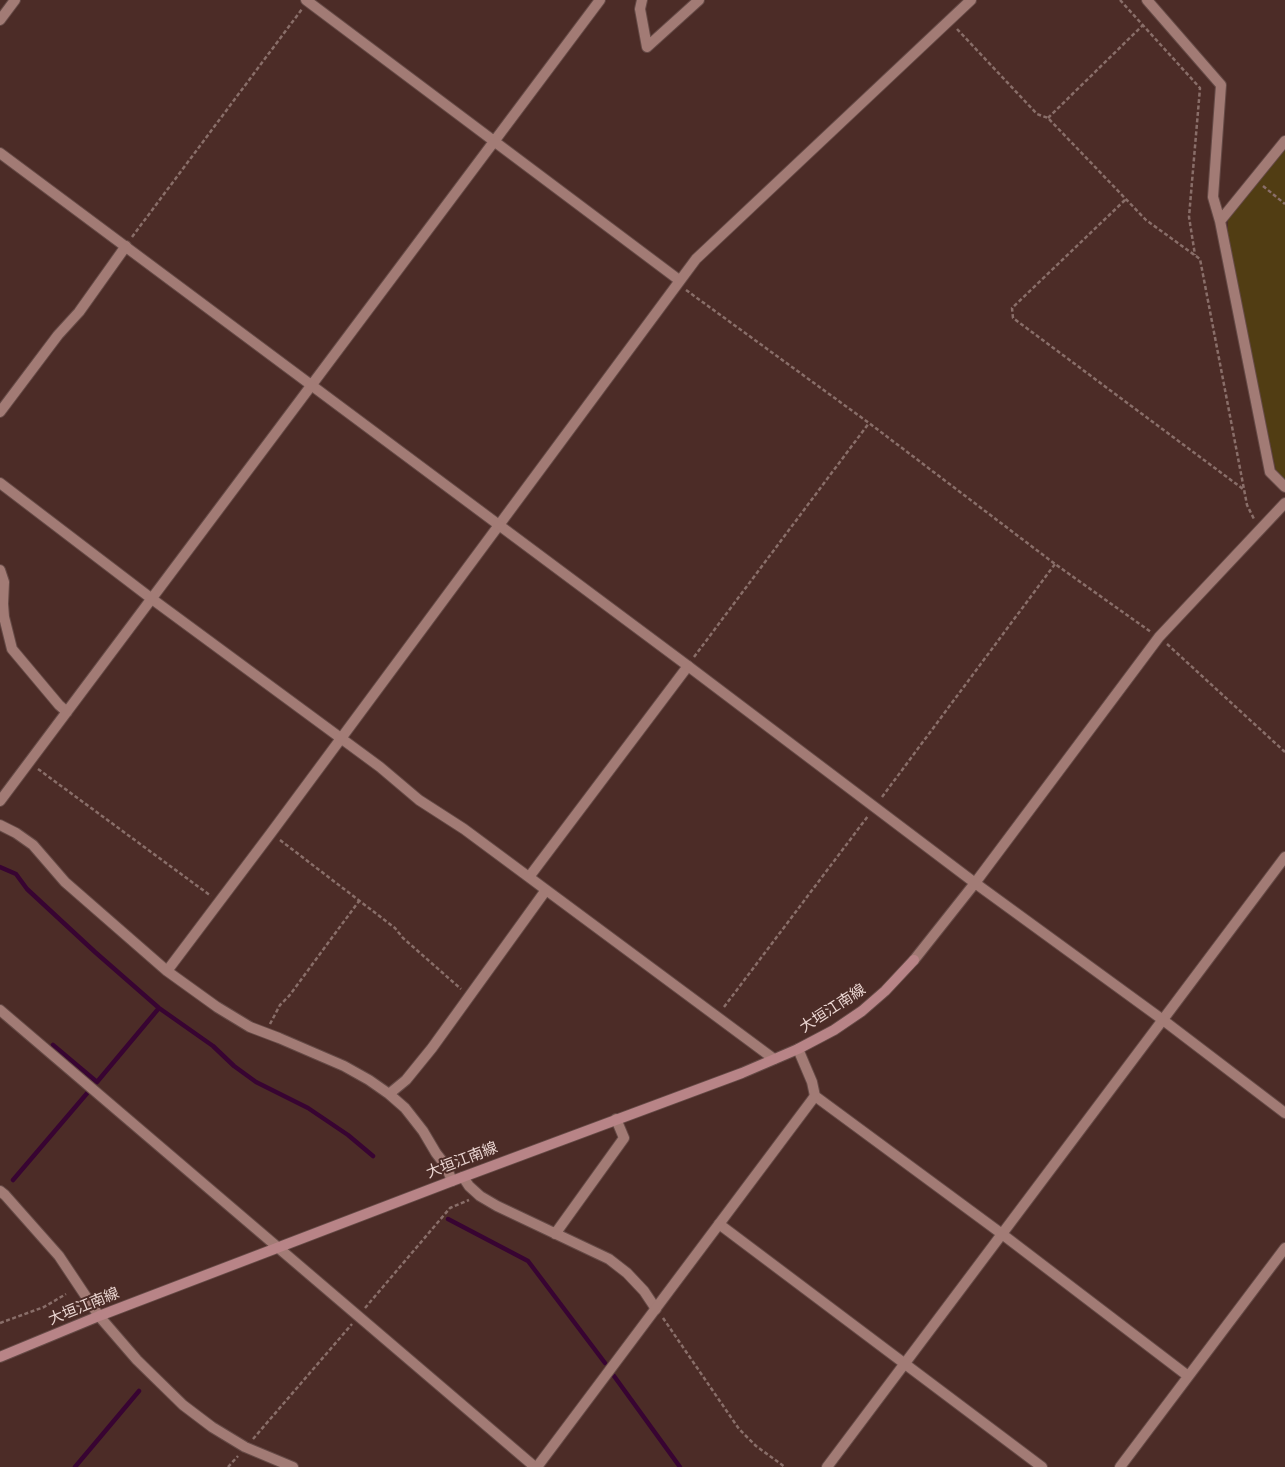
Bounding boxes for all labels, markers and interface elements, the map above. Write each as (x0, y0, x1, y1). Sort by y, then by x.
street label: 大垣江南線 (797, 981, 869, 1037)
street label: 大垣江南線 (424, 1139, 500, 1183)
street label: 大垣江南線 (46, 1285, 122, 1329)

